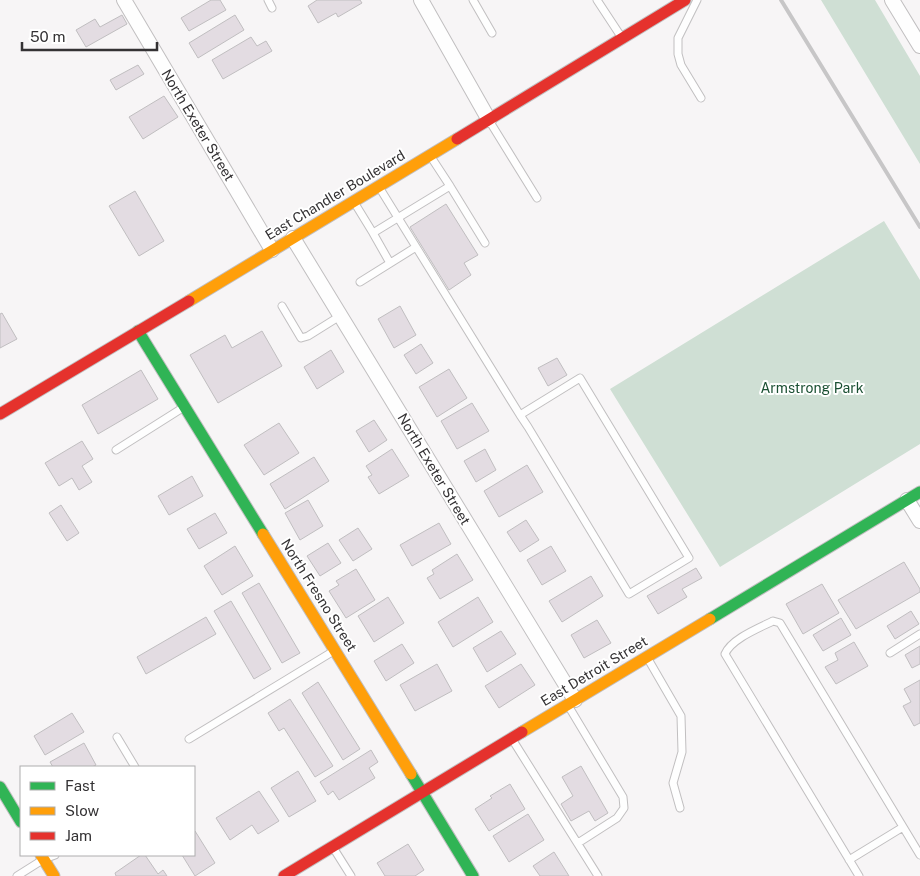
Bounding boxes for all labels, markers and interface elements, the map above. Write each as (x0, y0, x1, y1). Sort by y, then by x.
scale bar (22, 20, 158, 52)
text: 50 m (30, 28, 65, 45)
street label: North Exeter Street (158, 66, 238, 184)
street label: East Chandler Boulevard (262, 147, 408, 243)
park label: Armstrong Park (760, 380, 864, 396)
street label: North Exeter Street (394, 410, 474, 528)
street label: North Fresno Street (278, 536, 360, 654)
street label: East Detroit Street (538, 633, 650, 709)
legend (20, 766, 195, 856)
text: Fast (65, 777, 95, 794)
text: Slow (65, 802, 100, 819)
text: Jam (65, 827, 92, 844)

